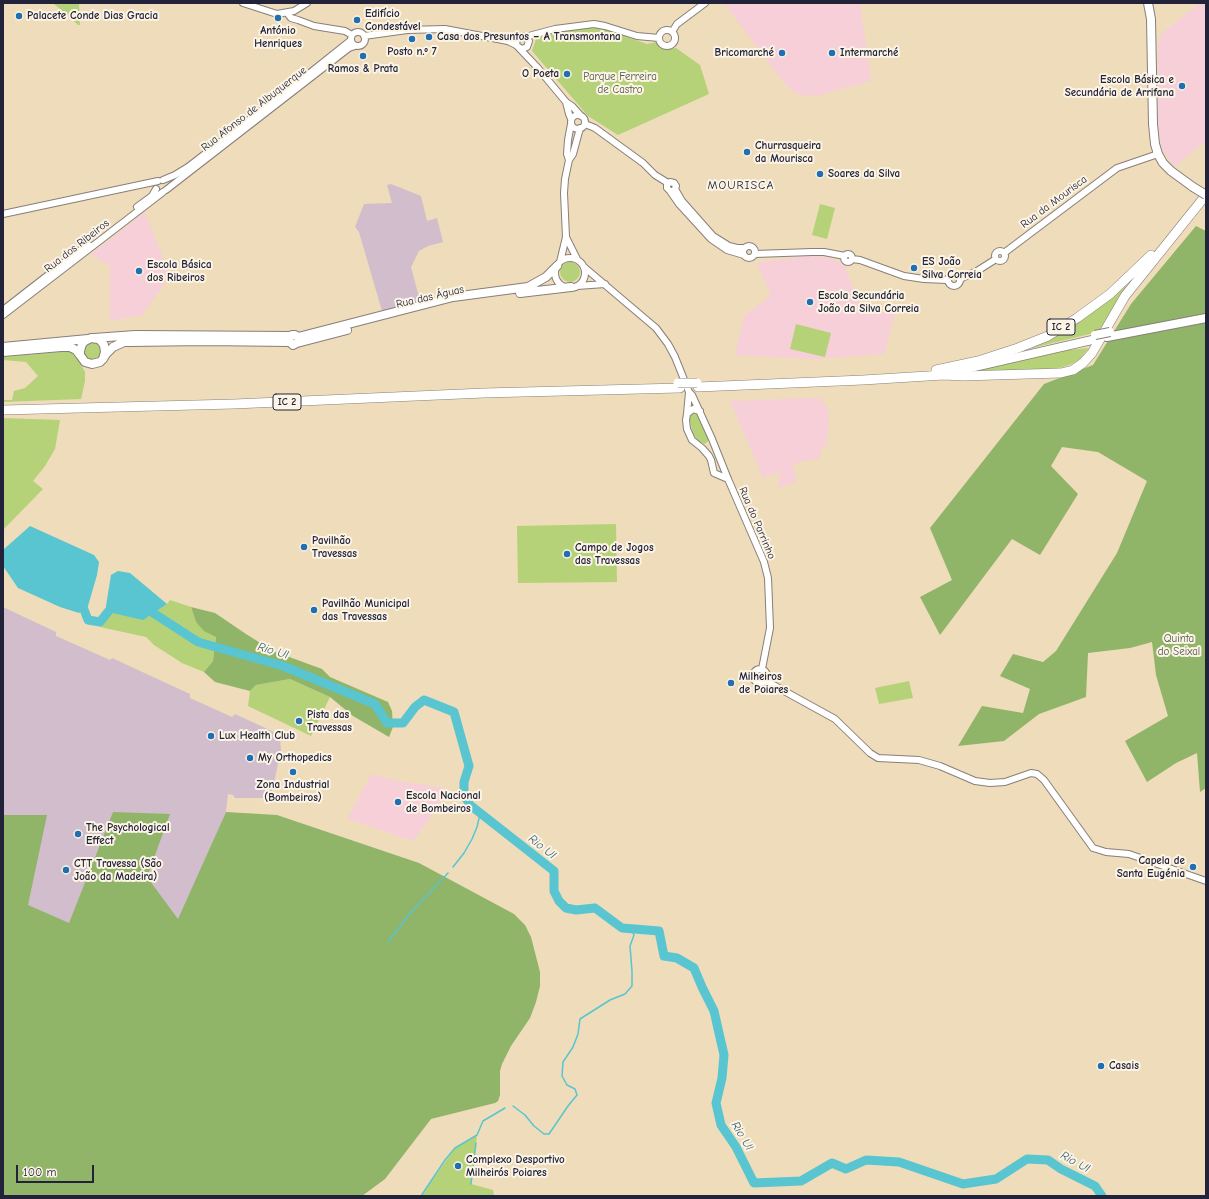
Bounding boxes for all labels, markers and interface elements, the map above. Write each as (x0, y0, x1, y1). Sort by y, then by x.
place label: Edifício Condestável (365, 7, 421, 33)
place label: Palacete Conde Dias Gracia (27, 9, 158, 23)
marker: Palacete Conde Dias Gracia (14, 11, 24, 21)
marker: António Henriques (273, 13, 283, 23)
marker: Edifício Condestável (352, 15, 362, 25)
place label: António Henriques (254, 24, 302, 50)
place label: Casa dos Presuntos – A Transmontana (437, 30, 621, 44)
marker: Casa dos Presuntos – A Transmontana (424, 32, 434, 42)
marker: Posto n.º 7 (407, 34, 417, 44)
place label: Posto n.º 7 (387, 45, 437, 59)
place label: Bricomarché (714, 46, 774, 60)
place label: Intermarché (840, 46, 898, 60)
marker: Bricomarché (777, 48, 787, 58)
marker: Intermarché (827, 48, 837, 58)
marker: Ramos & Prata (358, 51, 368, 61)
place label: Ramos & Prata (328, 62, 398, 76)
street label: Rua Afonso de Albuquerque (199, 64, 309, 154)
place label: O Poeta (522, 67, 559, 81)
marker: O Poeta (562, 69, 572, 79)
park label: Parque Ferreira de Castro (583, 70, 657, 96)
place label: Escola Básica e Secundária de Arrifana (1065, 73, 1174, 99)
marker: Escola Básica e Secundária de Arrifana (1177, 81, 1187, 91)
place label: Churrasqueira da Mourisca (755, 139, 821, 165)
marker: Churrasqueira da Mourisca (742, 147, 752, 157)
place label: Soares da Silva (828, 167, 900, 181)
marker: Soares da Silva (815, 169, 825, 179)
street label: Rua da Mourisca (1018, 173, 1090, 231)
district label: MOURISCA (708, 179, 774, 193)
street label: Rua dos Ribeiros (42, 217, 112, 275)
place label: ES João Silva Correia (922, 255, 982, 281)
place label: Escola Básica dos Ribeiros (147, 258, 212, 284)
marker: ES João Silva Correia (909, 263, 919, 273)
marker: Escola Básica dos Ribeiros (134, 266, 144, 276)
street label: Rua das Águas (395, 283, 465, 311)
place label: Escola Secundária João da Silva Correia (818, 289, 919, 315)
marker: Escola Secundária João da Silva Correia (805, 297, 815, 307)
road number: IC 2 (1047, 319, 1075, 335)
road number: IC 2 (273, 394, 301, 410)
street label: Rua do Parrinho (736, 485, 778, 561)
place label: Pavilhão Travessas (312, 534, 357, 560)
place label: Campo de Jogos das Travessas (575, 541, 654, 567)
marker: Pavilhão Travessas (299, 542, 309, 552)
marker: Campo de Jogos das Travessas (562, 549, 572, 559)
place label: Pavilhão Municipal das Travessas (322, 597, 410, 623)
marker: Pavilhão Municipal das Travessas (309, 605, 319, 615)
park label: Quinta do Seixal (1158, 632, 1200, 658)
water label: Rio Ul (256, 640, 290, 662)
place label: Milheiros de Poiares (739, 670, 788, 696)
marker: Milheiros de Poiares (726, 678, 736, 688)
place label: Pista das Travessas (307, 708, 352, 734)
marker: Pista das Travessas (294, 716, 304, 726)
place label: Lux Health Club (219, 729, 295, 743)
marker: Lux Health Club (206, 731, 216, 741)
place label: My Orthopedics (258, 751, 332, 765)
marker: My Orthopedics (245, 753, 255, 763)
marker: Zona Industrial (Bombeiros) (288, 767, 298, 777)
place label: Zona Industrial (Bombeiros) (257, 778, 329, 804)
place label: Escola Nacional de Bombeiros (406, 789, 481, 815)
marker: Escola Nacional de Bombeiros (393, 797, 403, 807)
place label: The Psychological Effect (86, 821, 170, 847)
marker: The Psychological Effect (73, 829, 83, 839)
water label: Rio Ul (525, 832, 559, 862)
place label: Capela de Santa Eugénia (1117, 854, 1185, 880)
place label: CTT Travessa (São João da Madeira) (74, 857, 162, 883)
marker: Capela de Santa Eugénia (1188, 862, 1198, 872)
marker: CTT Travessa (São João da Madeira) (61, 865, 71, 875)
place label: Casais (1109, 1059, 1139, 1073)
marker: Casais (1096, 1061, 1106, 1071)
water label: Rio Ul (728, 1119, 756, 1153)
water label: Rio Ul (1058, 1148, 1092, 1176)
place label: Complexo Desportivo Milheirós Poiares (466, 1153, 565, 1179)
scale bar (18, 1157, 96, 1183)
marker: Complexo Desportivo Milheirós Poiares (453, 1161, 463, 1171)
text: 100 m (23, 1165, 56, 1179)

